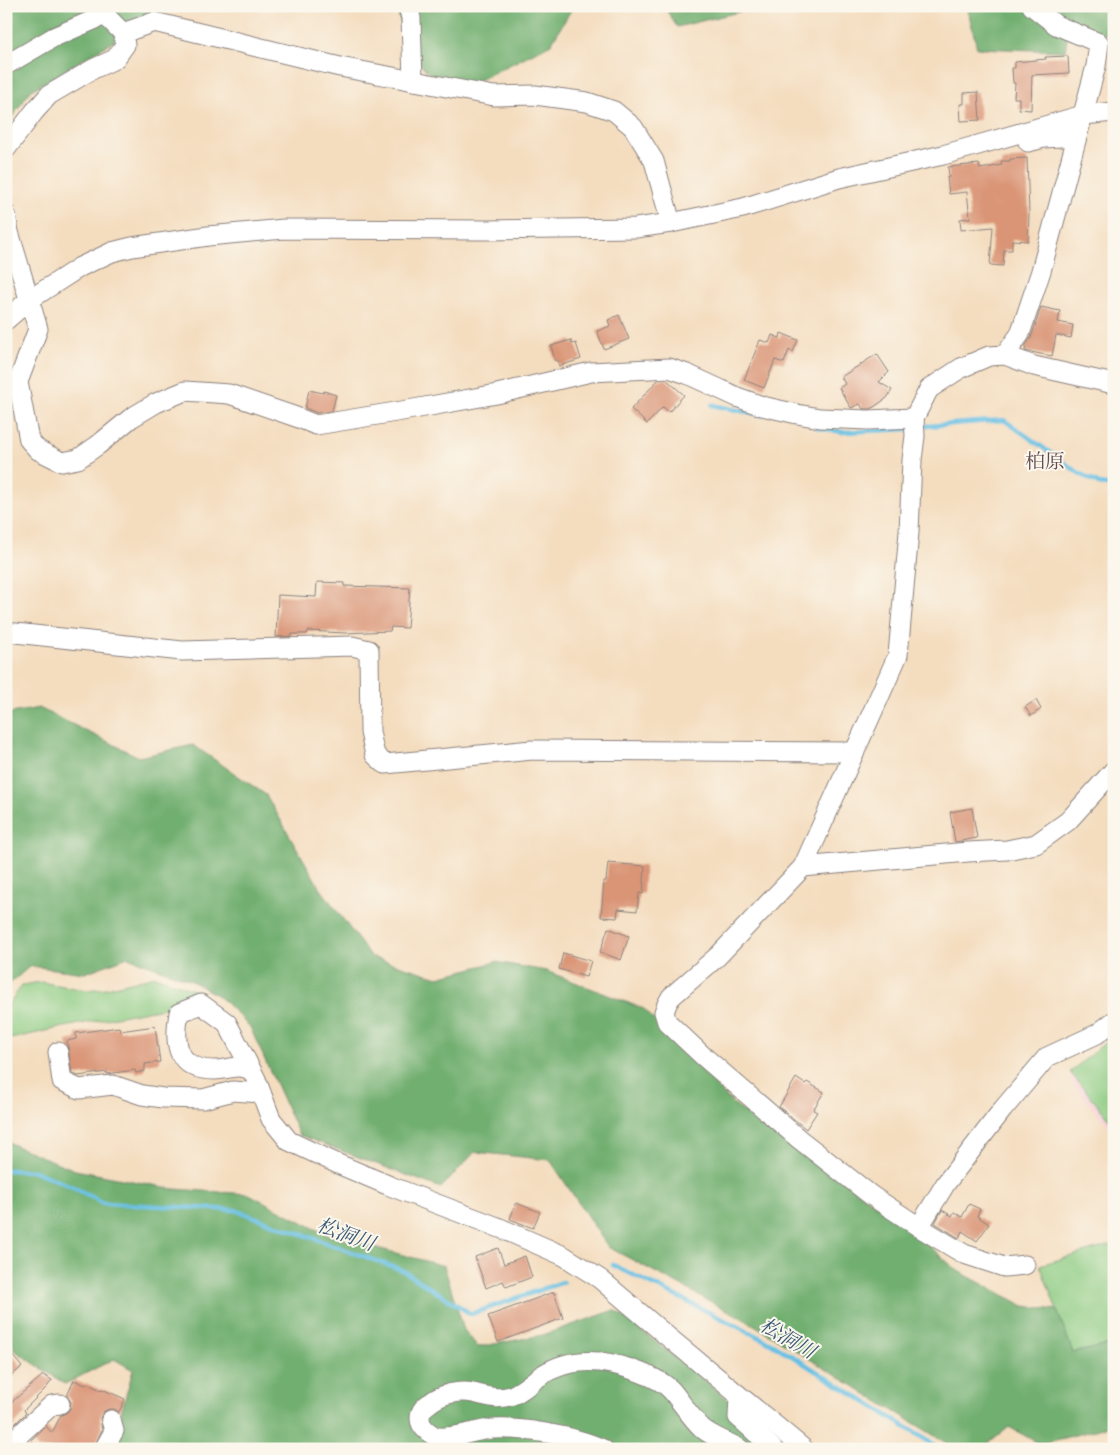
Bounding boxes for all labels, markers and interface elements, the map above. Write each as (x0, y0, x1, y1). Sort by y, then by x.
district label: 柏原 (1025, 448, 1065, 474)
water label: 松洞川 (313, 1212, 381, 1257)
water label: 松洞川 (756, 1312, 822, 1365)

